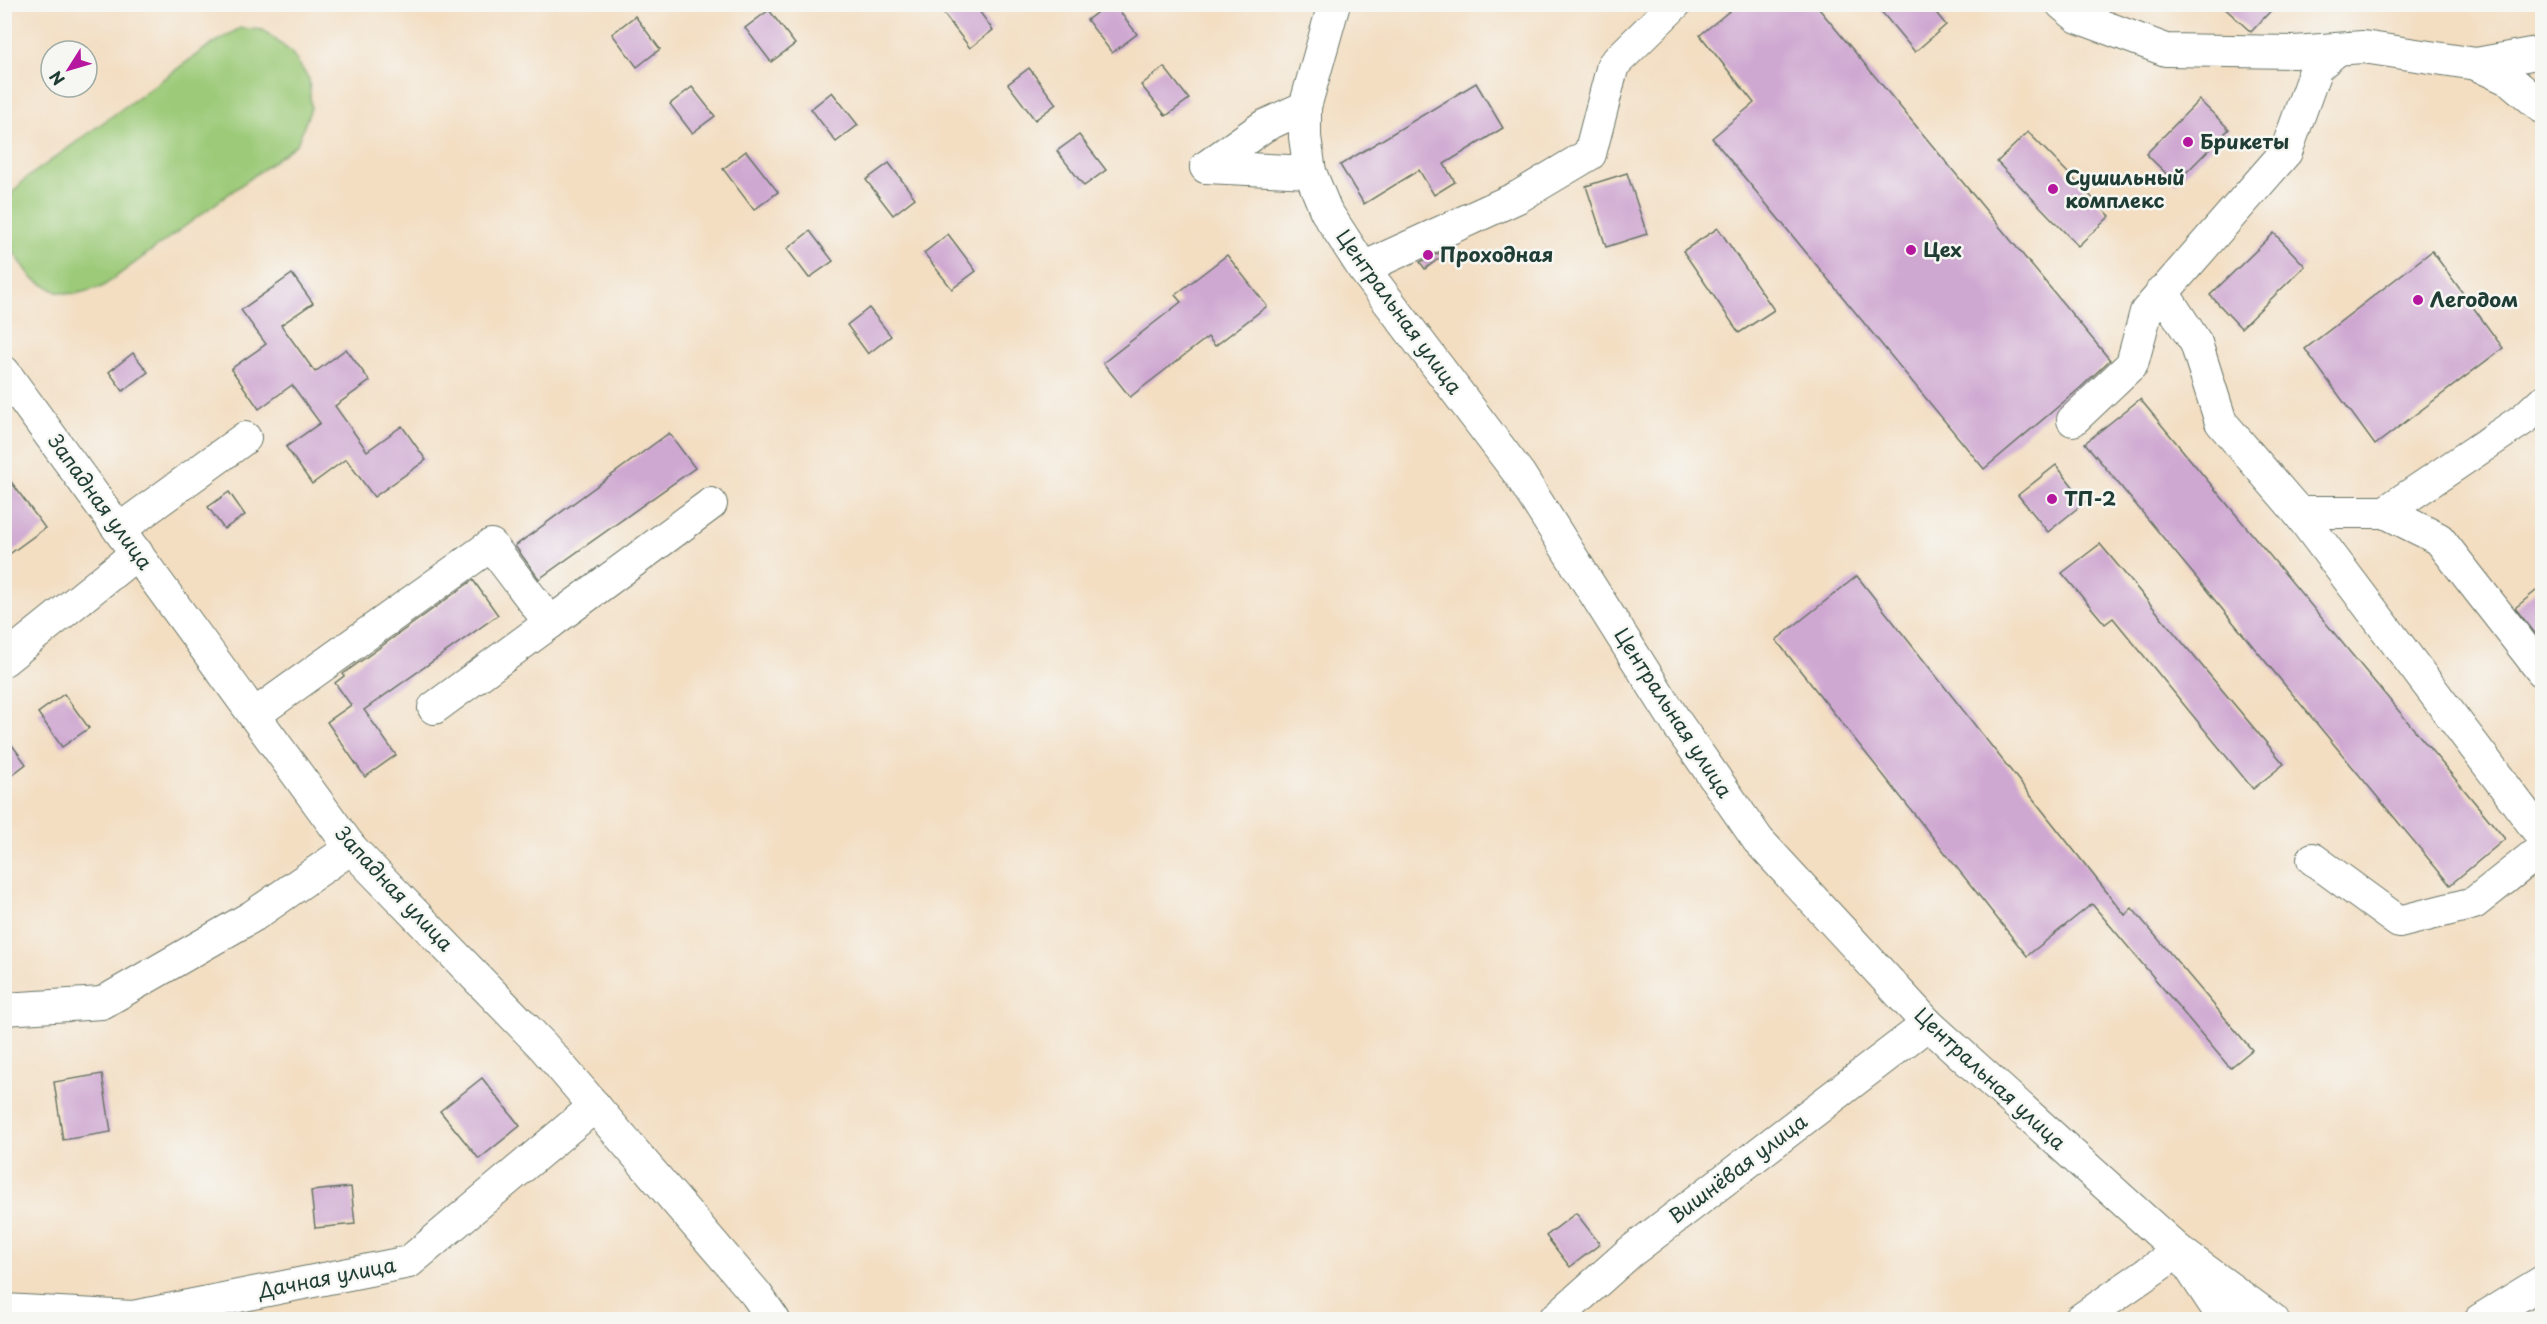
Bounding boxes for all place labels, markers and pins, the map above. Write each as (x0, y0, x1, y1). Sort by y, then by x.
place label: Брикеты (2200, 126, 2289, 156)
marker: Брикеты (2181, 135, 2195, 149)
place label: Сушильный комплекс (2065, 162, 2185, 215)
marker: Сушильный комплекс (2046, 182, 2060, 196)
place label: Цех (1923, 234, 1962, 264)
place label: Проходная (1440, 239, 1553, 269)
marker: Цех (1904, 243, 1918, 257)
marker: Проходная (1421, 248, 1435, 262)
place label: Легодом (2430, 284, 2518, 314)
marker: Легодом (2411, 293, 2425, 307)
place label: ТП-2 (2064, 483, 2116, 513)
marker: ТП-2 (2045, 492, 2059, 506)

